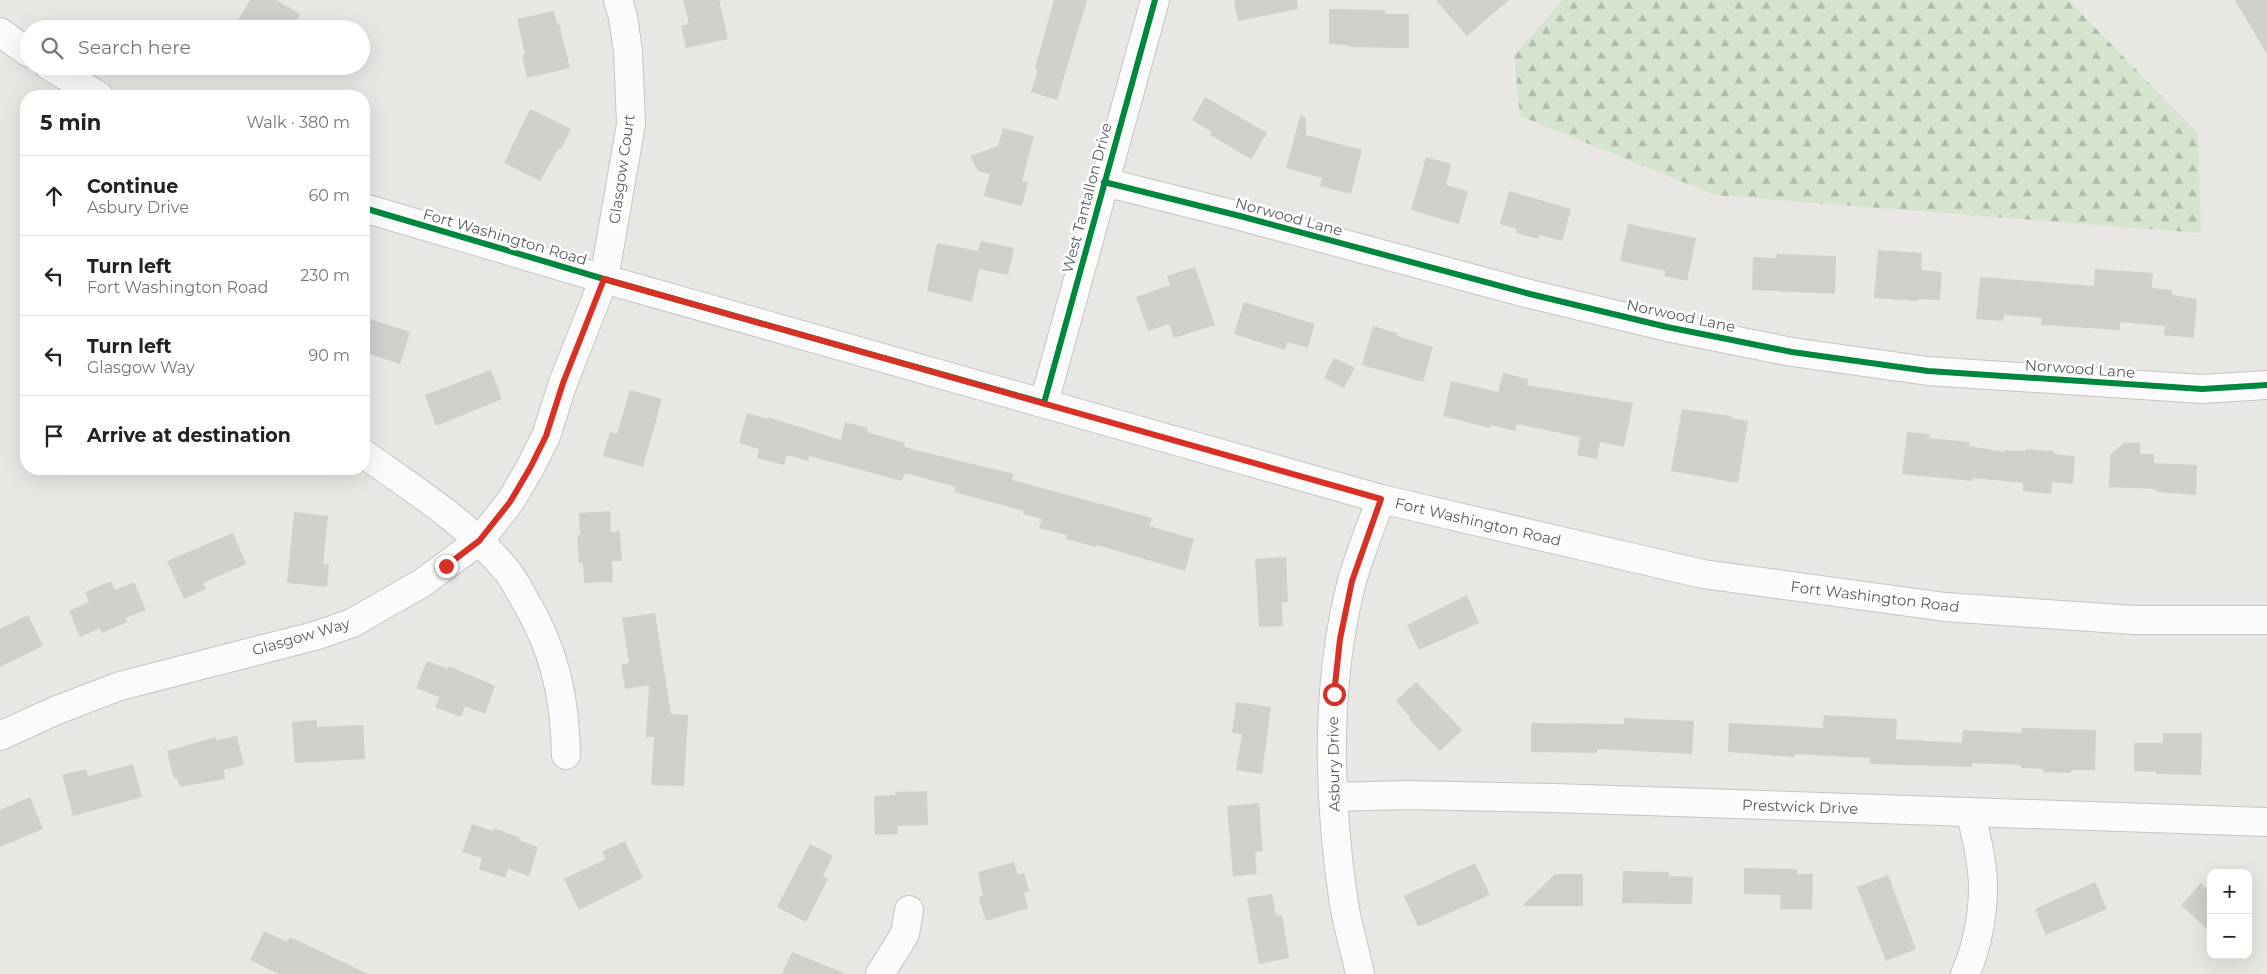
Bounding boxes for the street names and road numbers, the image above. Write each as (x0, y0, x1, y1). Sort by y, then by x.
street label: Glasgow Court (604, 113, 639, 225)
street label: West Tantallon Drive (1057, 121, 1116, 275)
street label: Norwood Lane (1233, 193, 1345, 240)
street label: Fort Washington Road (421, 204, 589, 269)
street label: Norwood Lane (1625, 295, 1737, 336)
street label: Norwood Lane (2024, 355, 2136, 382)
street label: Fort Washington Road (1393, 493, 1563, 550)
street label: Fort Washington Road (1790, 577, 1961, 616)
street label: Glasgow Way (250, 613, 353, 660)
street label: Asbury Drive (1323, 716, 1344, 812)
street label: Prestwick Drive (1742, 795, 1858, 818)

